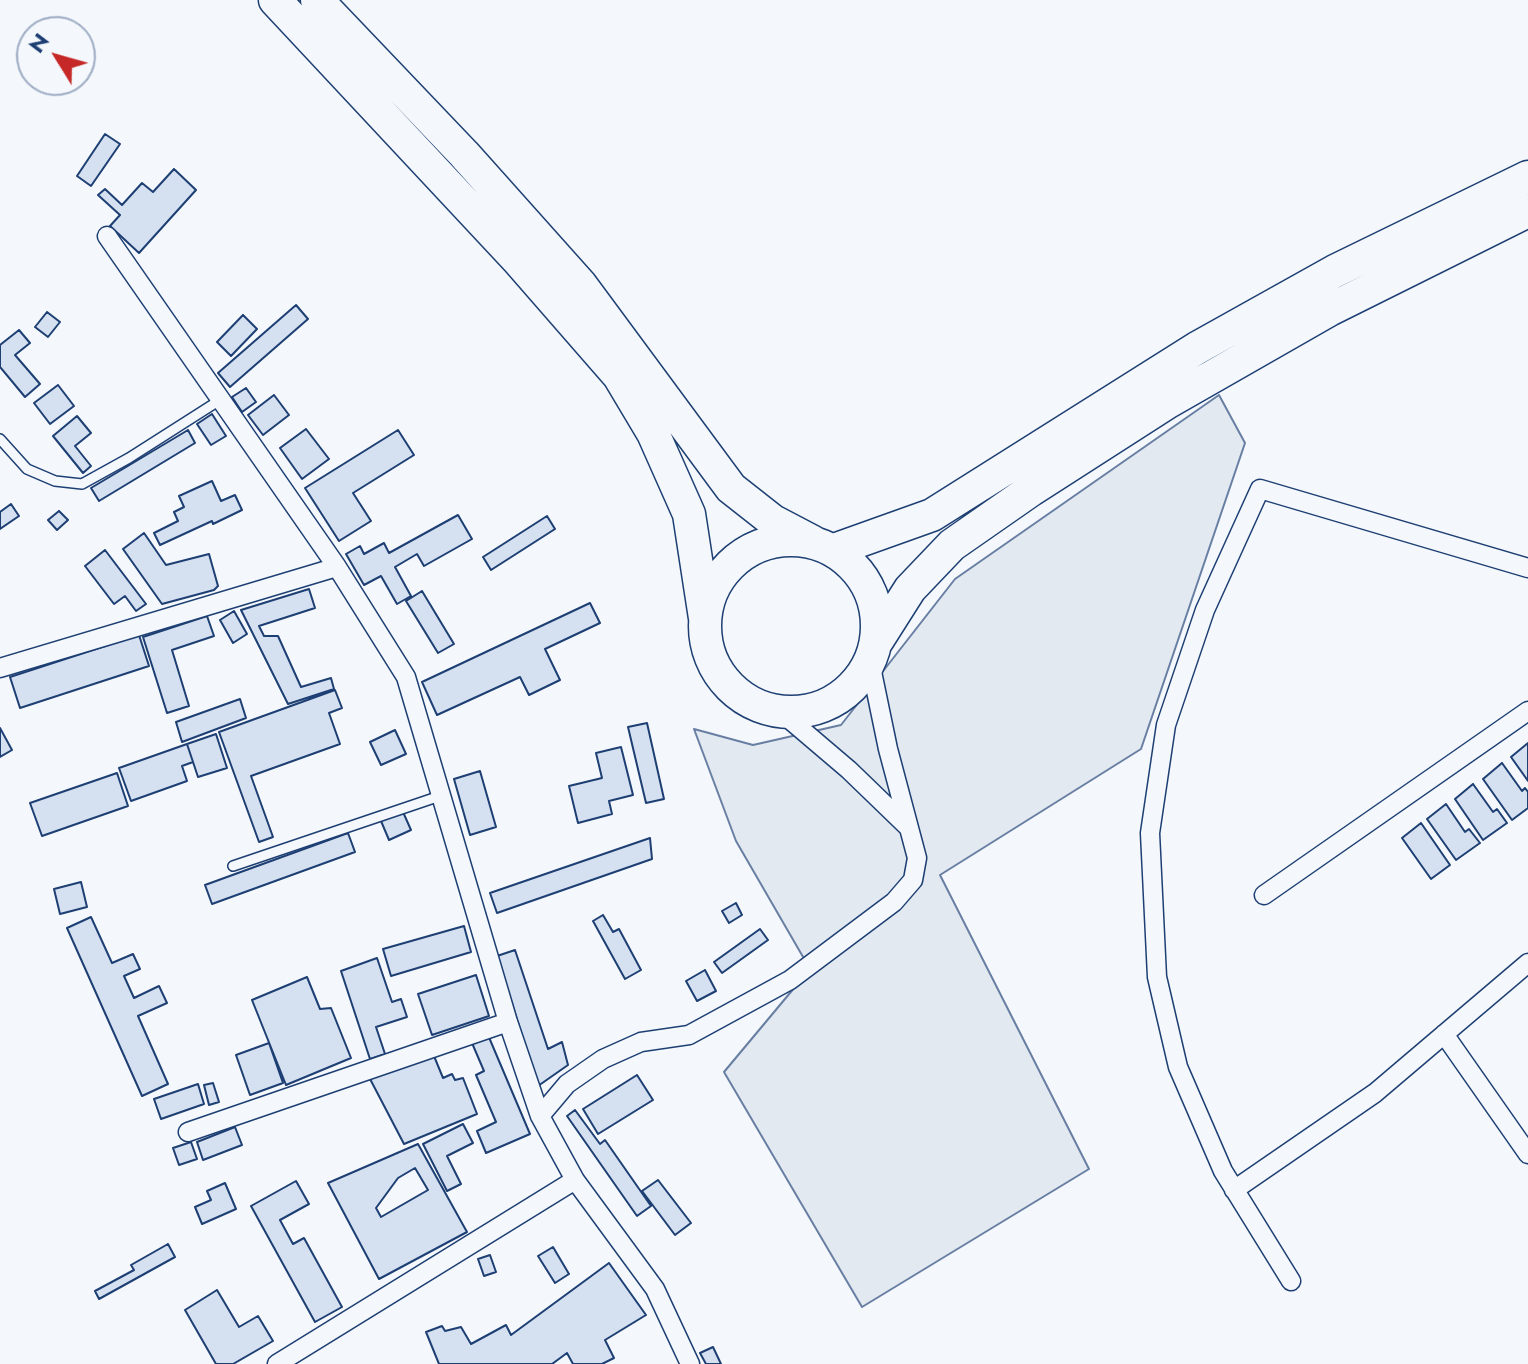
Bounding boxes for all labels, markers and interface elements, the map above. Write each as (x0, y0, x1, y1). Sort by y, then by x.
north arrow (16, 16, 96, 96)
text: N (20, 26, 56, 59)

